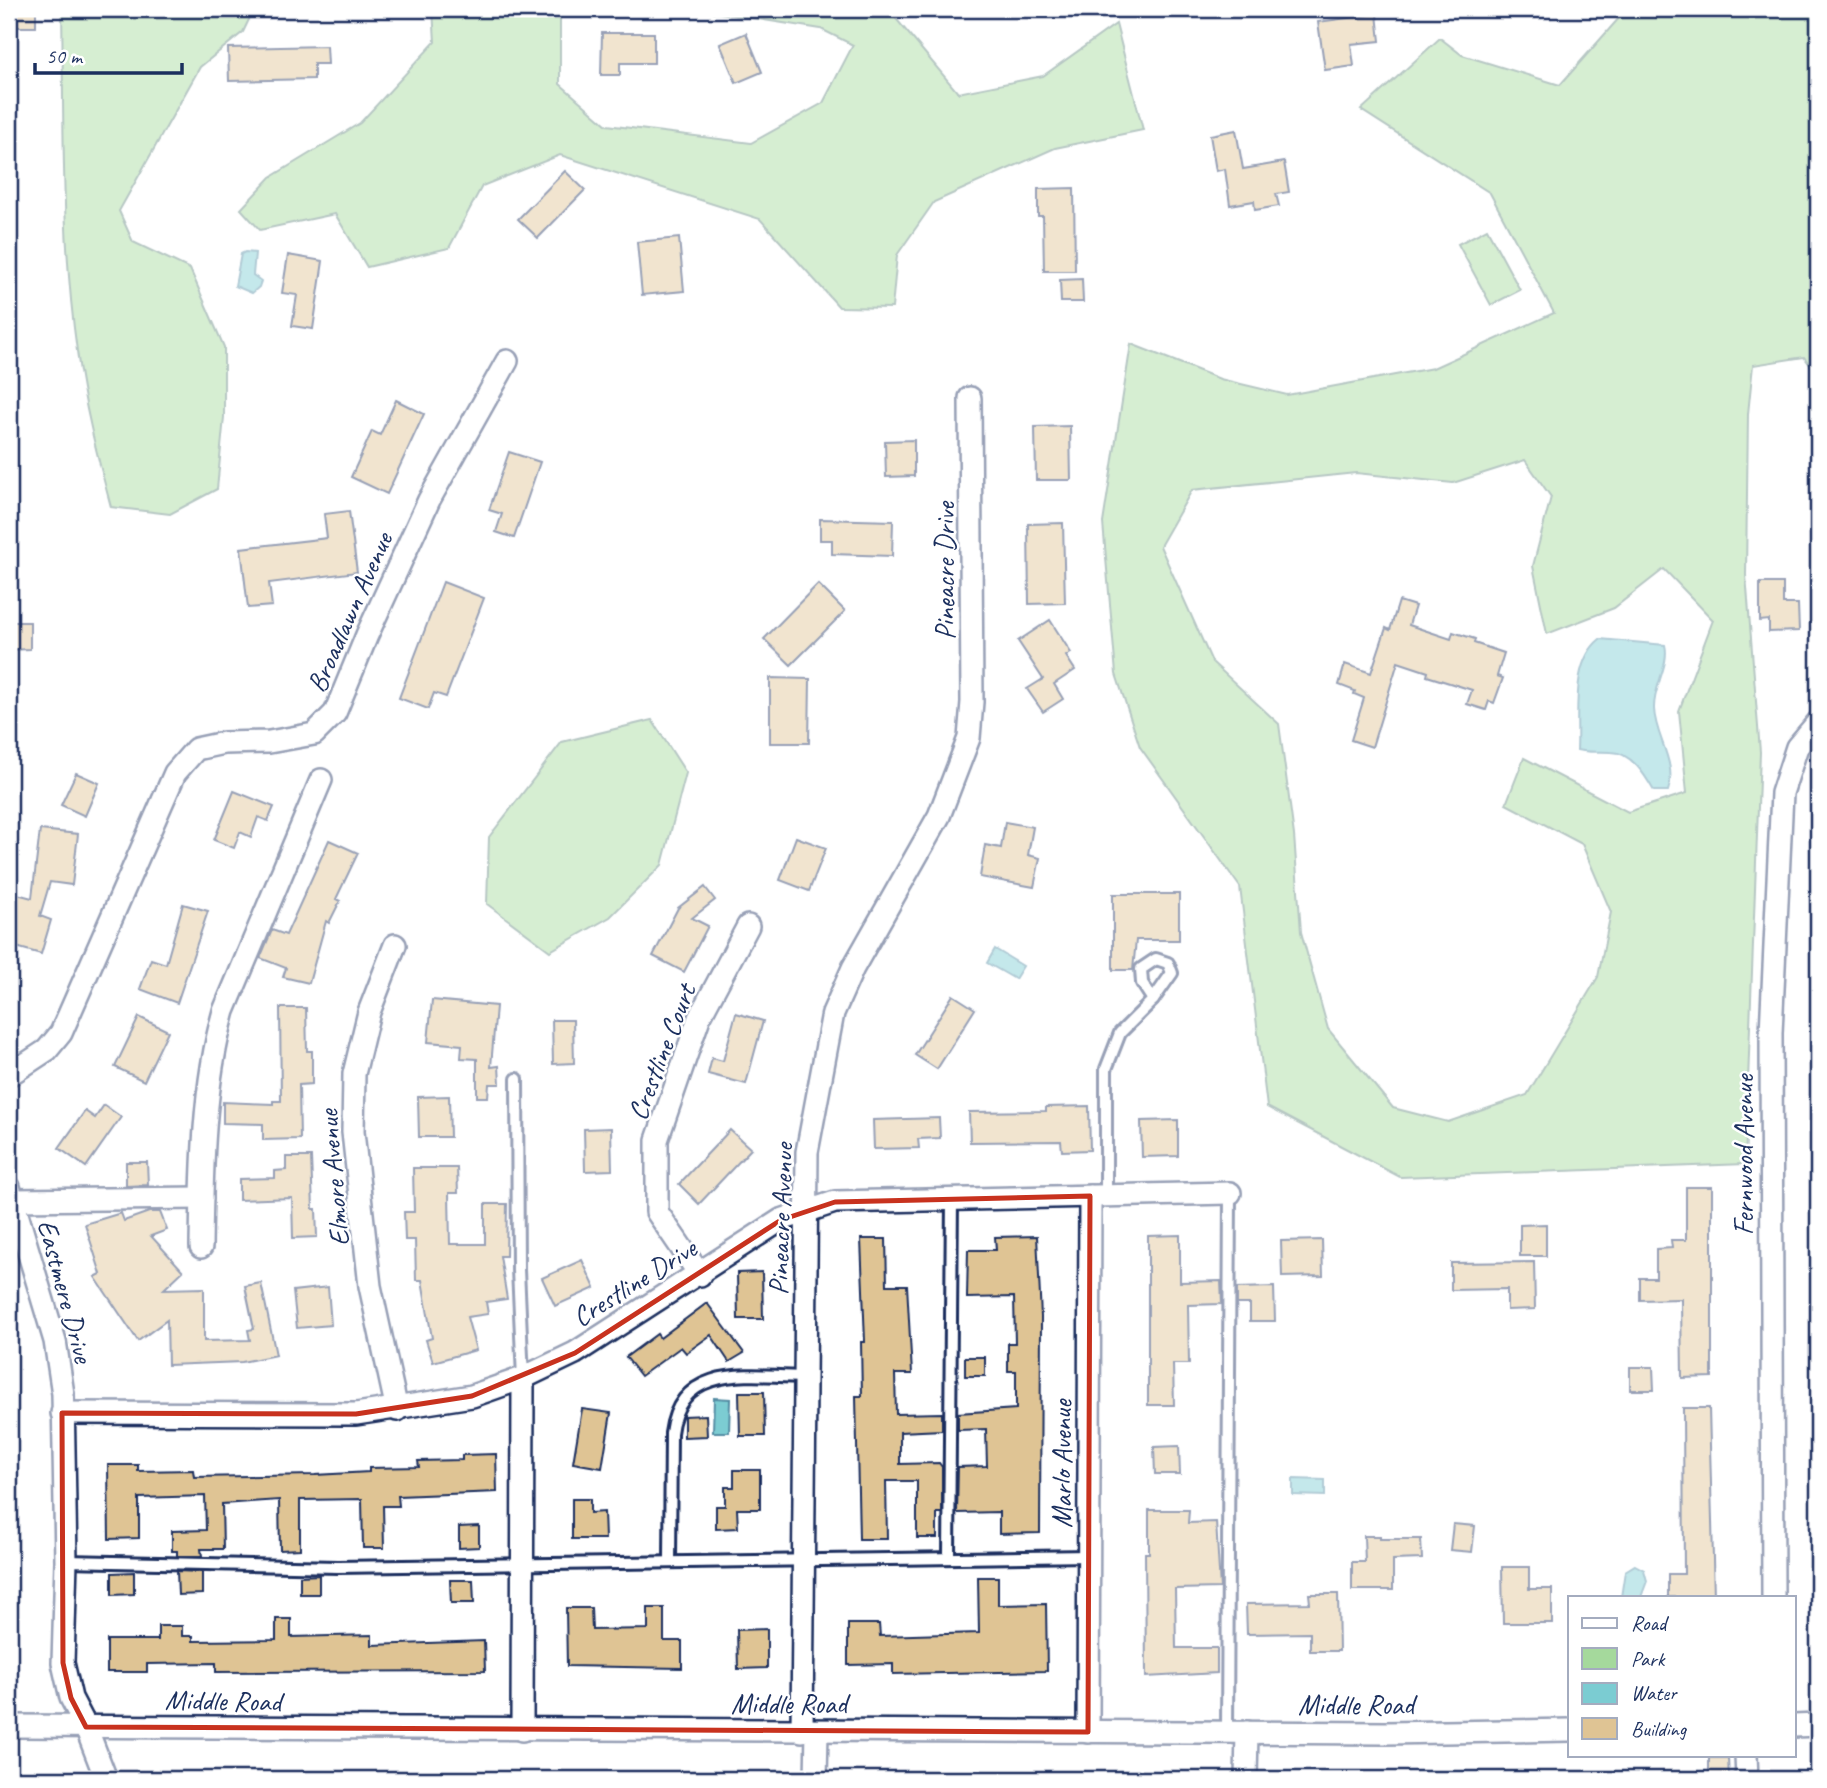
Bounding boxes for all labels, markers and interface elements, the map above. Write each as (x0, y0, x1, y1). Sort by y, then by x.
scale bar (35, 32, 182, 76)
text: 50 m (46, 43, 84, 69)
street label: Pineacre Drive (927, 500, 962, 640)
street label: Broadlawn Avenue (299, 525, 401, 698)
street label: Crestline Court (620, 977, 704, 1125)
street label: Fernwood Avenue (1726, 1073, 1761, 1235)
street label: Elmore Avenue (310, 1106, 357, 1248)
street label: Pineacre Avenue (760, 1141, 801, 1295)
street label: Eastmere Drive (30, 1216, 102, 1368)
street label: Crestline Drive (566, 1230, 704, 1334)
street label: Marlo Avenue (1044, 1398, 1079, 1528)
legend (1568, 1596, 1796, 1756)
text: Road (1631, 1610, 1670, 1636)
text: Park (1631, 1646, 1666, 1672)
text: Water (1631, 1680, 1678, 1706)
street label: Middle Road (165, 1682, 285, 1719)
street label: Middle Road (731, 1686, 851, 1721)
street label: Middle Road (1298, 1687, 1418, 1722)
text: Building (1631, 1716, 1688, 1742)

